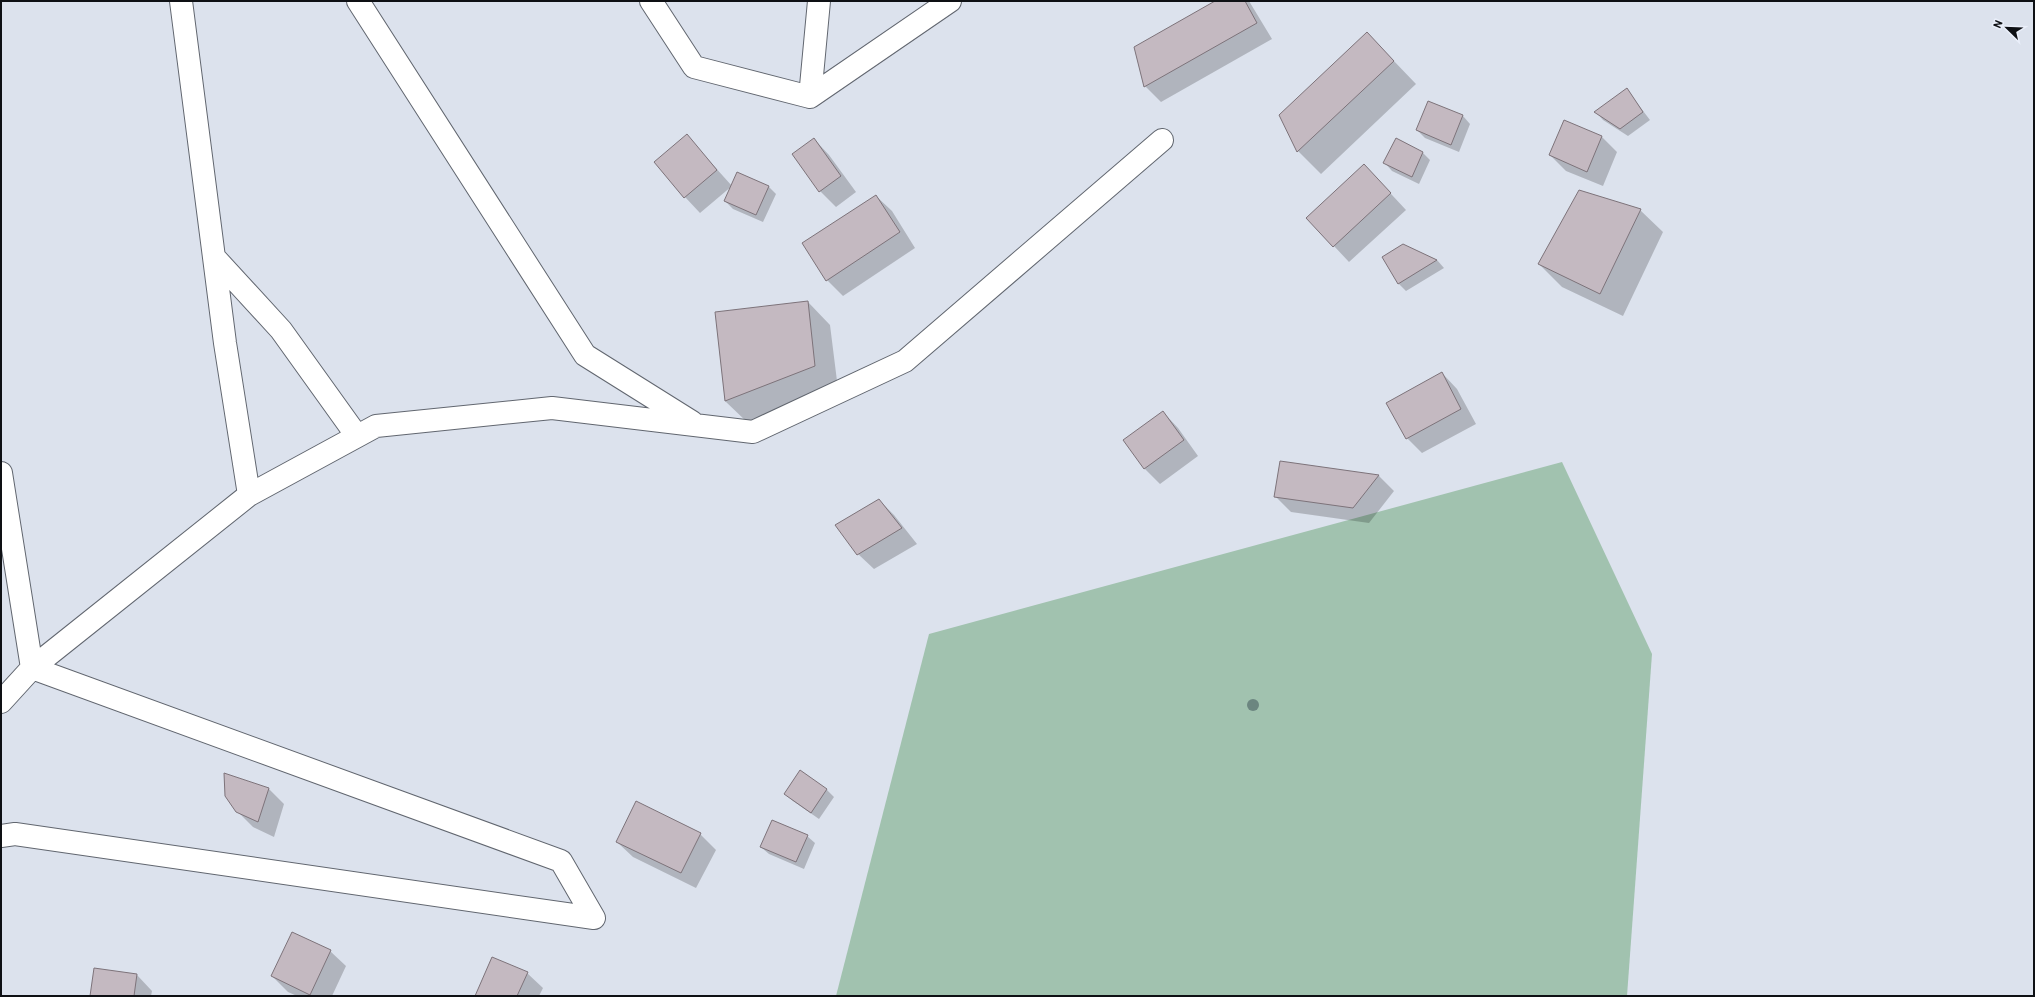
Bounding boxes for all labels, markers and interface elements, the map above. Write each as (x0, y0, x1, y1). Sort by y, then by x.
north arrow (1987, 8, 2027, 48)
text: N (1990, 18, 2005, 30)

